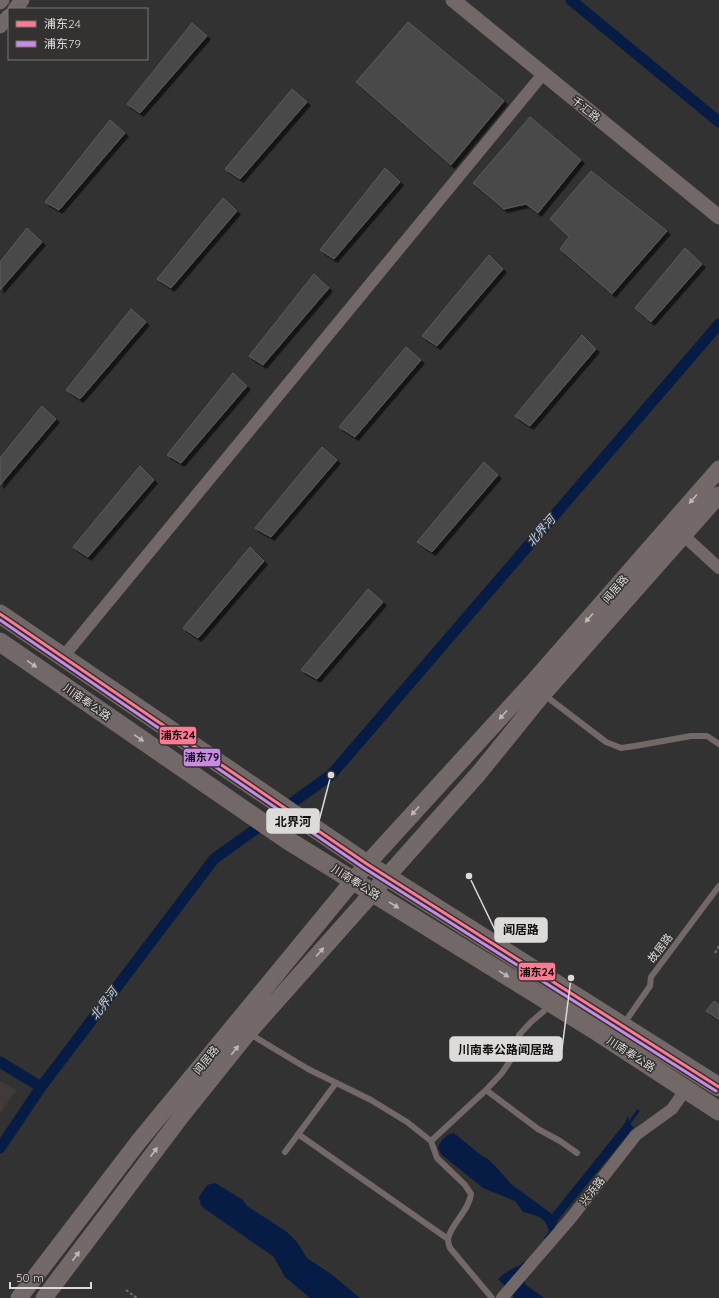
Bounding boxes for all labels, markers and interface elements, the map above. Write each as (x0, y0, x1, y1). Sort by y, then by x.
legend (8, 8, 148, 60)
text: 浦东24 (44, 16, 81, 31)
text: 浦东79 (44, 36, 81, 51)
street label: 千汇路 (569, 93, 603, 125)
one-way arrow (689, 493, 698, 504)
water label: 北界河 (523, 511, 559, 549)
street label: 闻居路 (599, 572, 631, 606)
one-way arrow (585, 612, 594, 623)
one-way arrow (27, 660, 37, 668)
street label: 川南奉公路 (60, 680, 114, 724)
one-way arrow (499, 710, 508, 720)
line badge: 浦东24 (159, 726, 197, 745)
text: 浦东24 (161, 728, 196, 742)
one-way arrow (134, 734, 144, 742)
line badge: 浦东79 (183, 748, 221, 767)
text: 浦东79 (185, 750, 219, 764)
one-way arrow (411, 806, 420, 816)
callout: 北界河 (267, 809, 319, 833)
text: 北界河 (275, 814, 311, 829)
street label: 川南奉公路 (329, 861, 383, 903)
one-way arrow (388, 902, 400, 909)
callout: 闻居路 (495, 918, 547, 942)
text: 闻居路 (503, 922, 539, 937)
street label: 故居路 (644, 931, 676, 965)
one-way arrow (315, 947, 324, 956)
line badge: 浦东24 (518, 962, 556, 981)
text: 浦东24 (520, 965, 555, 979)
one-way arrow (499, 970, 509, 978)
water label: 北界河 (87, 983, 122, 1023)
street label: 川南奉公路 (604, 1033, 658, 1075)
callout: 川南奉公路闻居路 (450, 1037, 562, 1061)
text: 川南奉公路闻居路 (458, 1042, 554, 1057)
street label: 闻居路 (190, 1043, 222, 1077)
one-way arrow (230, 1044, 239, 1055)
one-way arrow (150, 1146, 159, 1157)
street label: 兴浜路 (576, 1174, 608, 1208)
one-way arrow (72, 1250, 80, 1261)
scale bar (10, 1264, 91, 1290)
text: 50 m (16, 1270, 44, 1285)

